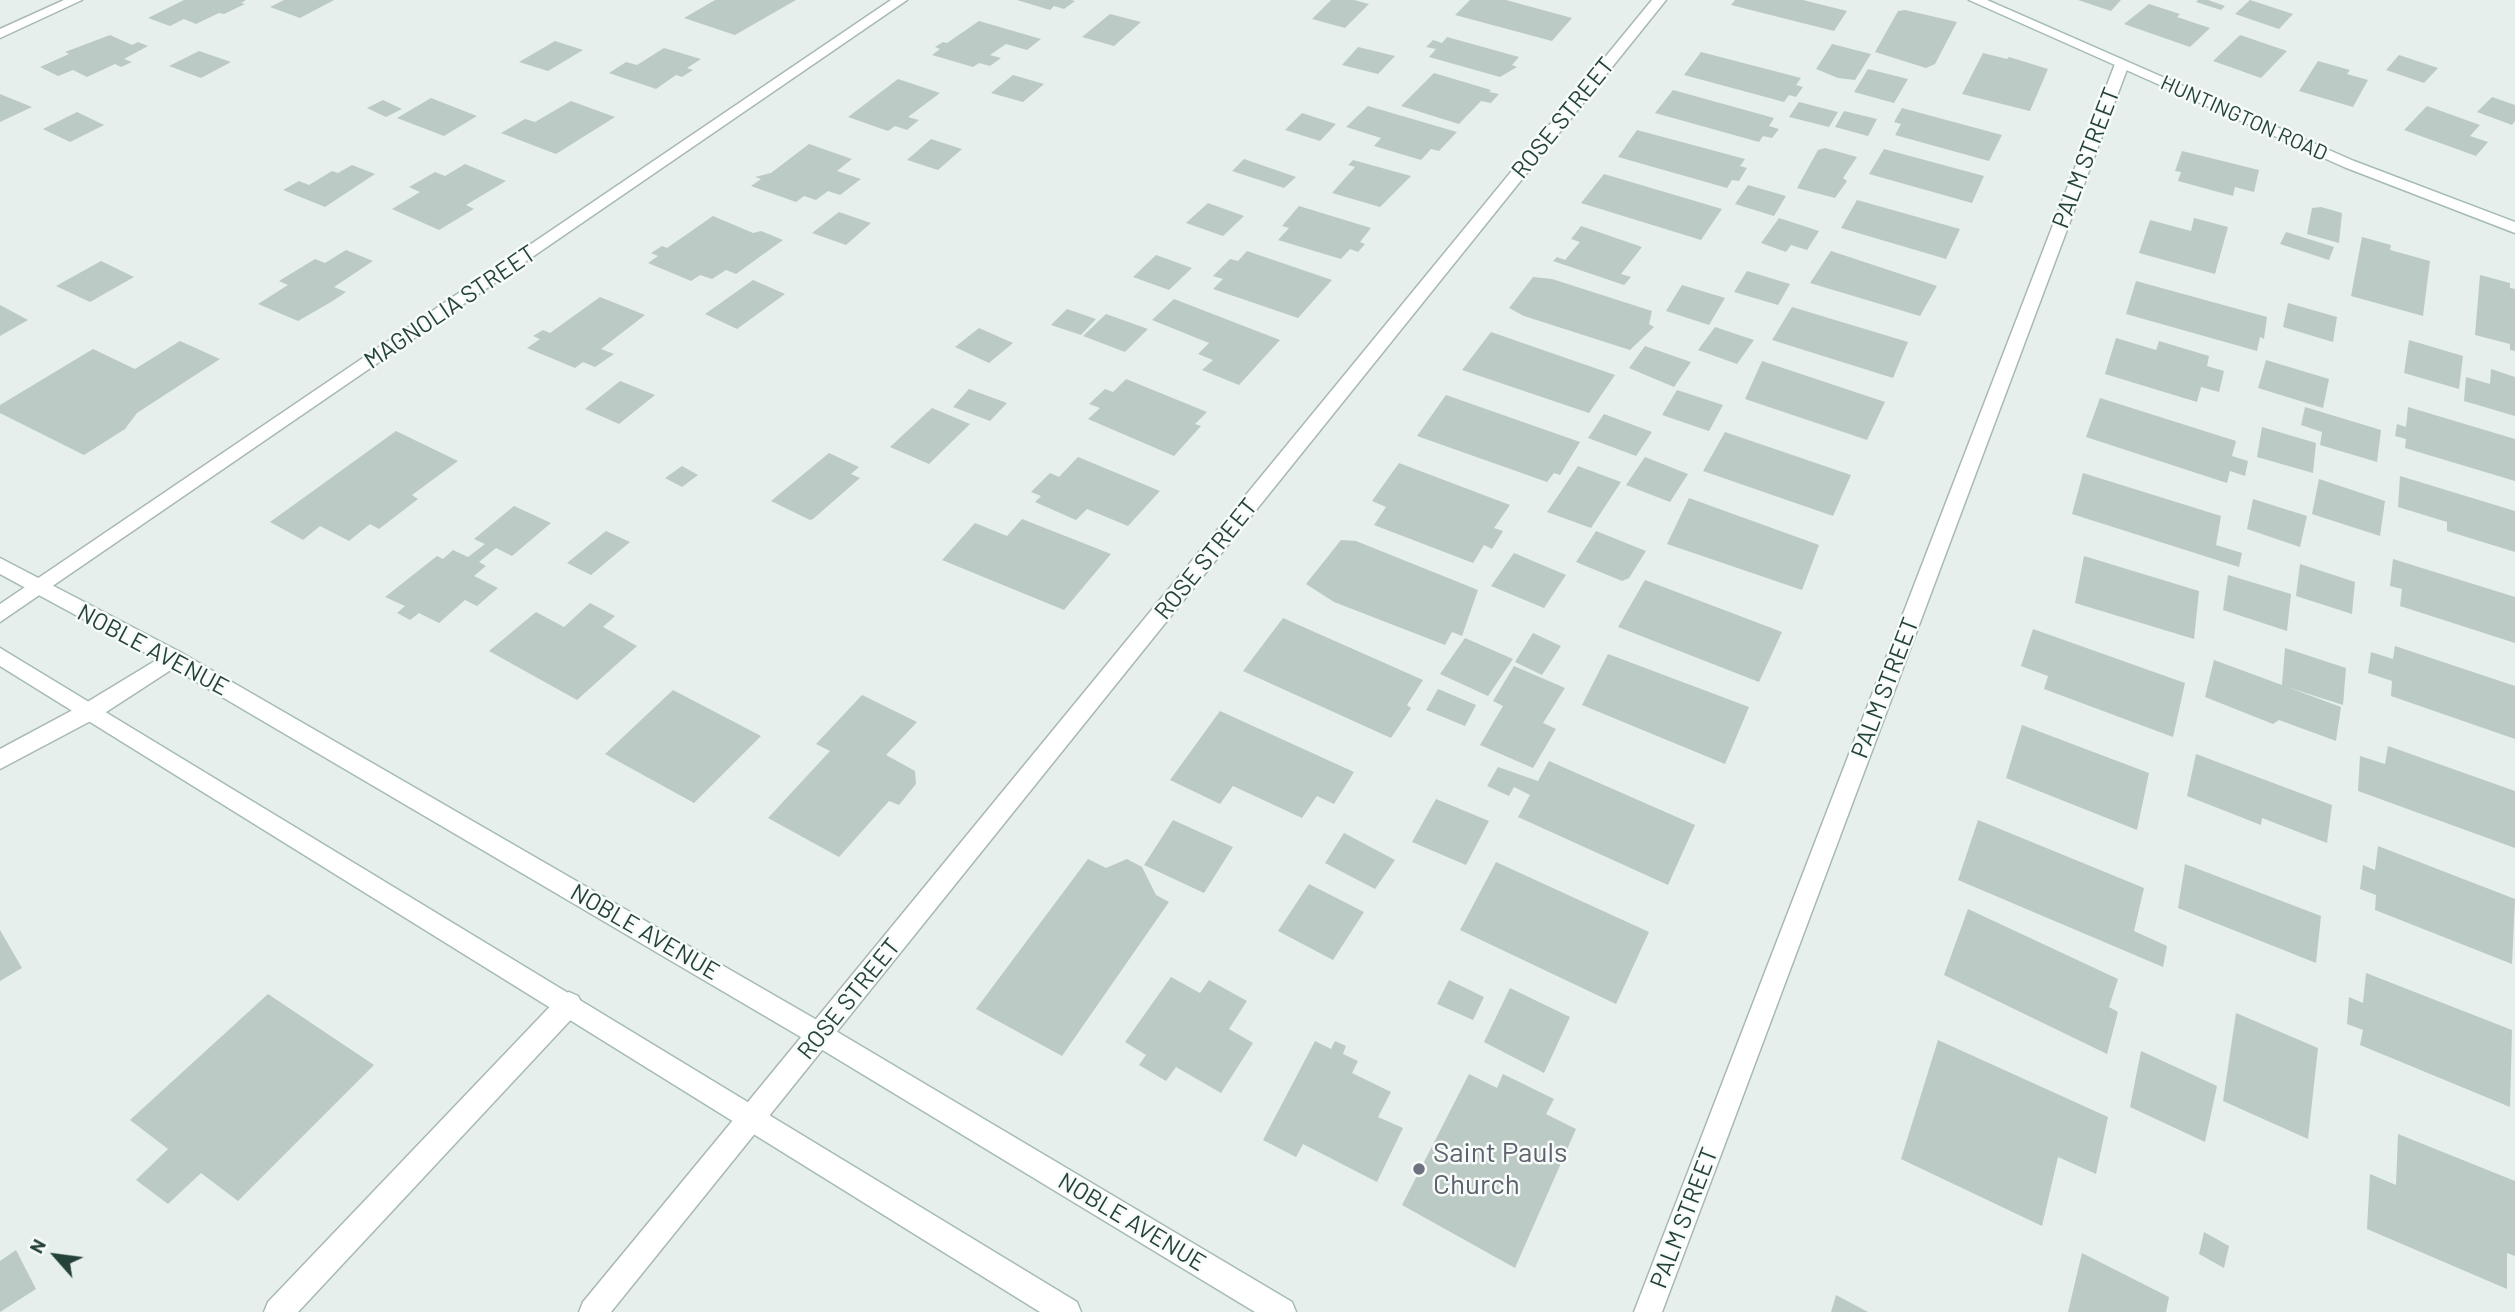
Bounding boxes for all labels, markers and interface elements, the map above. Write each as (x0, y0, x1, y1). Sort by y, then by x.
street label: ROSE STREET (1505, 52, 1621, 184)
street label: HUNTINGTON ROAD (2157, 70, 2331, 166)
street label: PALM STREET (2046, 84, 2126, 232)
street label: MAGNOLIA STREET (359, 239, 541, 375)
street label: ROSE STREET (1148, 493, 1264, 625)
street label: NOBLE AVENUE (72, 598, 234, 702)
street label: PALM STREET (1845, 614, 1925, 762)
street label: NOBLE AVENUE (565, 878, 725, 986)
street label: ROSE STREET (791, 933, 907, 1065)
place label: Saint Pauls Church (1433, 1136, 1567, 1202)
street label: PALM STREET (1644, 1144, 1724, 1292)
marker: Saint Pauls Church (1411, 1161, 1427, 1177)
street label: NOBLE AVENUE (1053, 1167, 1211, 1277)
north arrow (21, 1221, 91, 1291)
text: N (24, 1235, 50, 1257)

